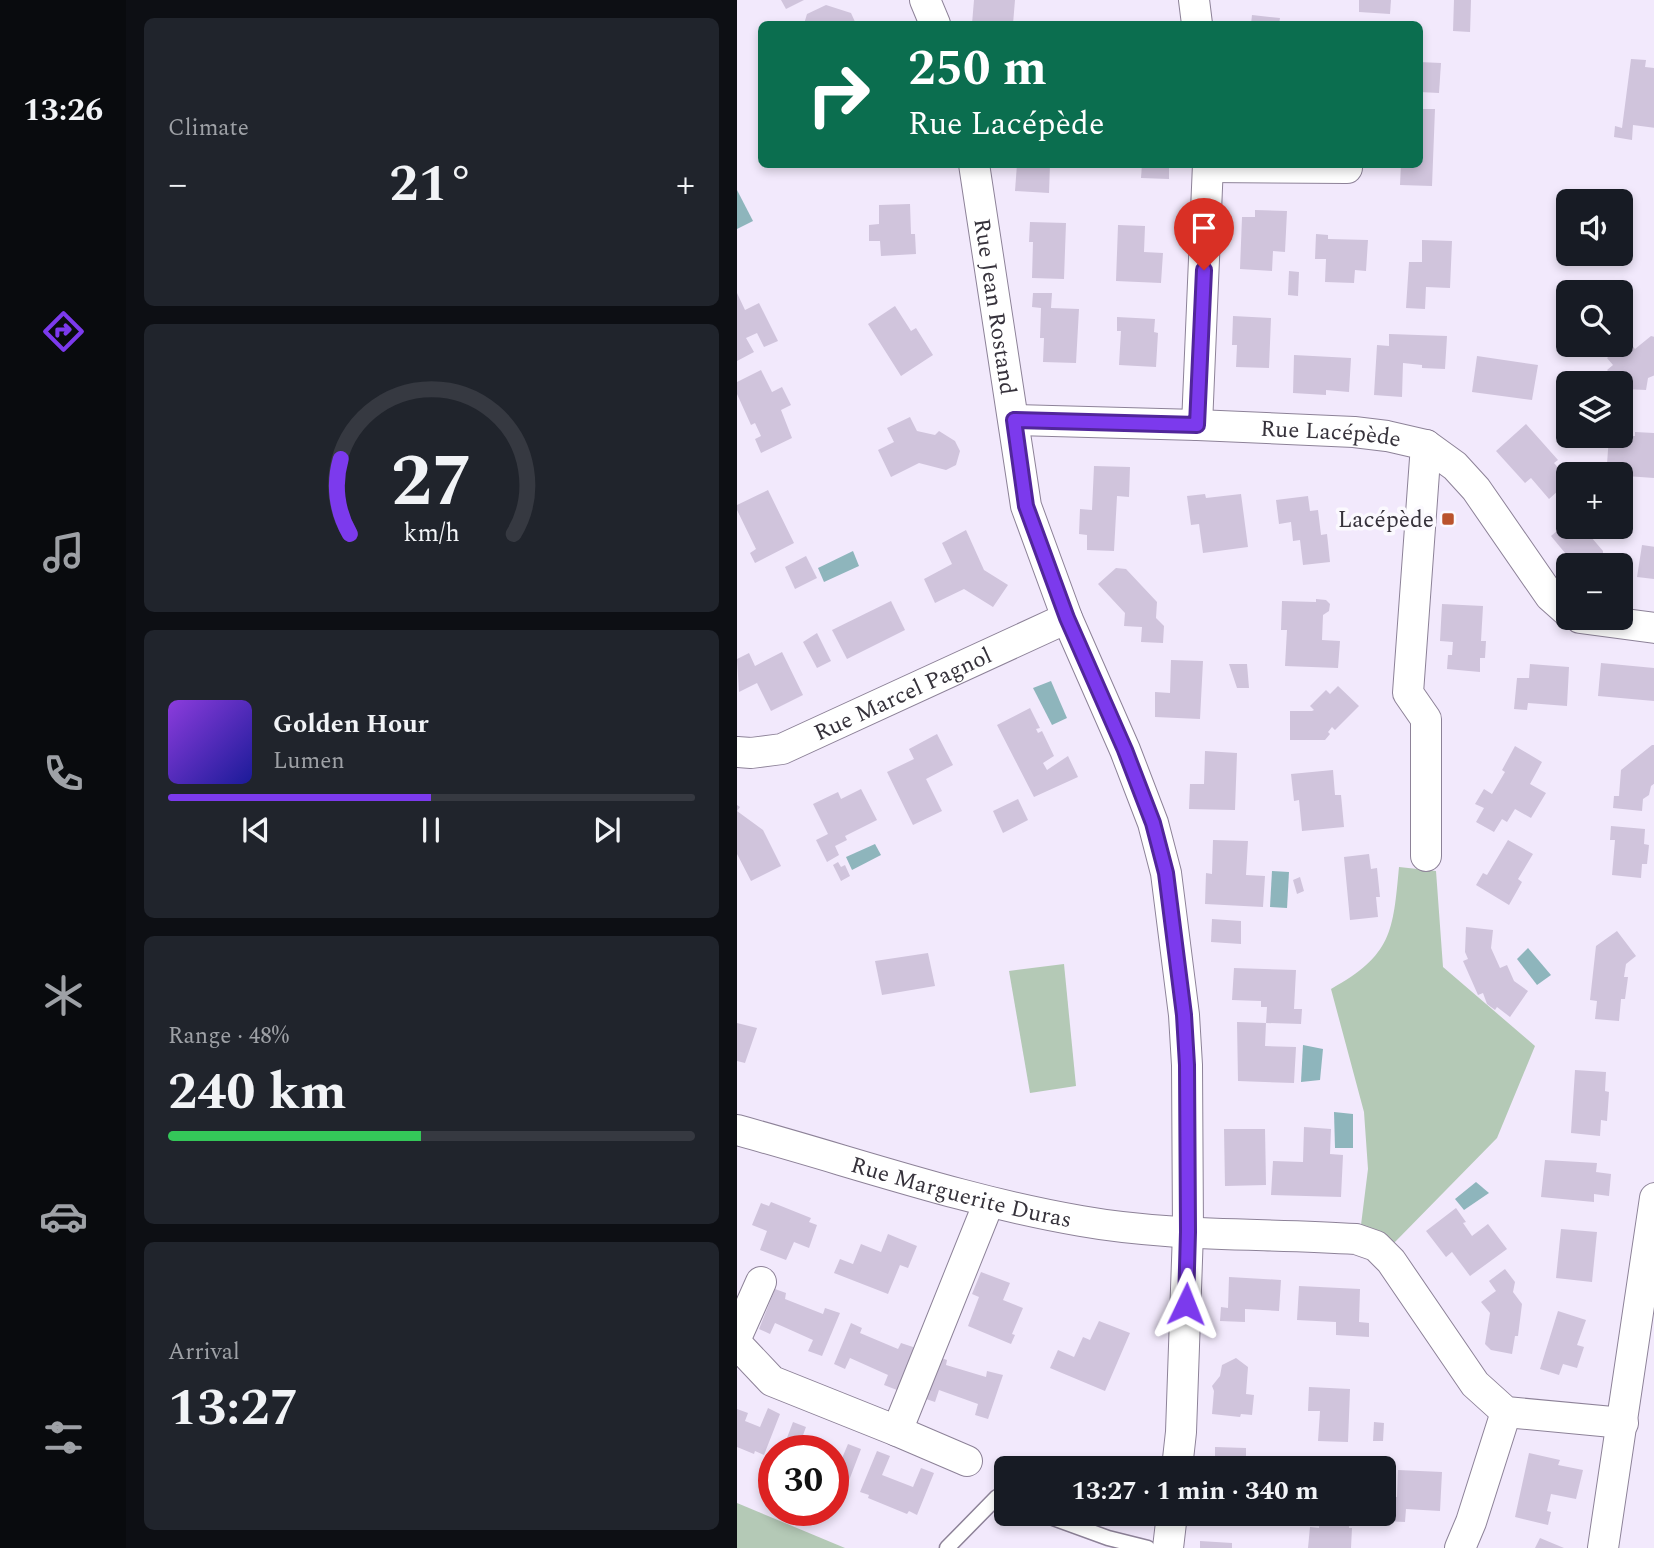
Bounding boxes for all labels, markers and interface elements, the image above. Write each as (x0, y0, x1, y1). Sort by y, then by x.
text: 250 m (908, 32, 1047, 107)
icon: right (793, 49, 884, 140)
text: 13:26 (23, 86, 103, 135)
text: Rue Lacépède (908, 100, 1104, 149)
text: Climate (168, 111, 249, 146)
text: 21° (389, 145, 474, 224)
text: − (168, 156, 187, 214)
text: + (676, 156, 695, 214)
map controls (1556, 189, 1633, 630)
button: sound (1556, 189, 1633, 266)
pin (1174, 198, 1234, 270)
icon: arrive (1185, 209, 1223, 247)
street label: Rue Jean Rostand (963, 216, 1025, 397)
button: search (1556, 280, 1633, 357)
icon: directions (39, 307, 88, 356)
button: layers (1556, 371, 1633, 448)
street label: Rue Lacépède (1259, 412, 1404, 458)
text: 27 (391, 427, 472, 538)
button: + (1556, 462, 1633, 539)
place label: Lacépède (1338, 503, 1434, 538)
marker: Lacépède (1440, 511, 1456, 527)
text: km/h (403, 515, 460, 553)
icon: music (39, 528, 88, 577)
button: − (1556, 553, 1633, 630)
street label: Rue Marcel Pagnol (808, 639, 998, 751)
text: Golden Hour (273, 704, 429, 744)
text: Lumen (273, 744, 345, 779)
icon: phone (39, 749, 88, 798)
icon: previous (237, 811, 275, 849)
icon: pause (412, 811, 450, 849)
icon: next (588, 811, 626, 849)
icon: climate (39, 971, 88, 1020)
text: Range · 48% (168, 1019, 289, 1054)
text: 240 km (168, 1053, 347, 1132)
street label: Rue Marguerite Duras (847, 1148, 1074, 1238)
icon: car (39, 1192, 88, 1241)
position arrow (1149, 1267, 1223, 1341)
text: Arrival (168, 1335, 240, 1370)
text: 13:27 (168, 1369, 299, 1448)
icon: filters (39, 1413, 88, 1462)
speed limit sign: 30 (758, 1435, 849, 1526)
text: 13:27 · 1 min · 340 m (1071, 1471, 1319, 1511)

